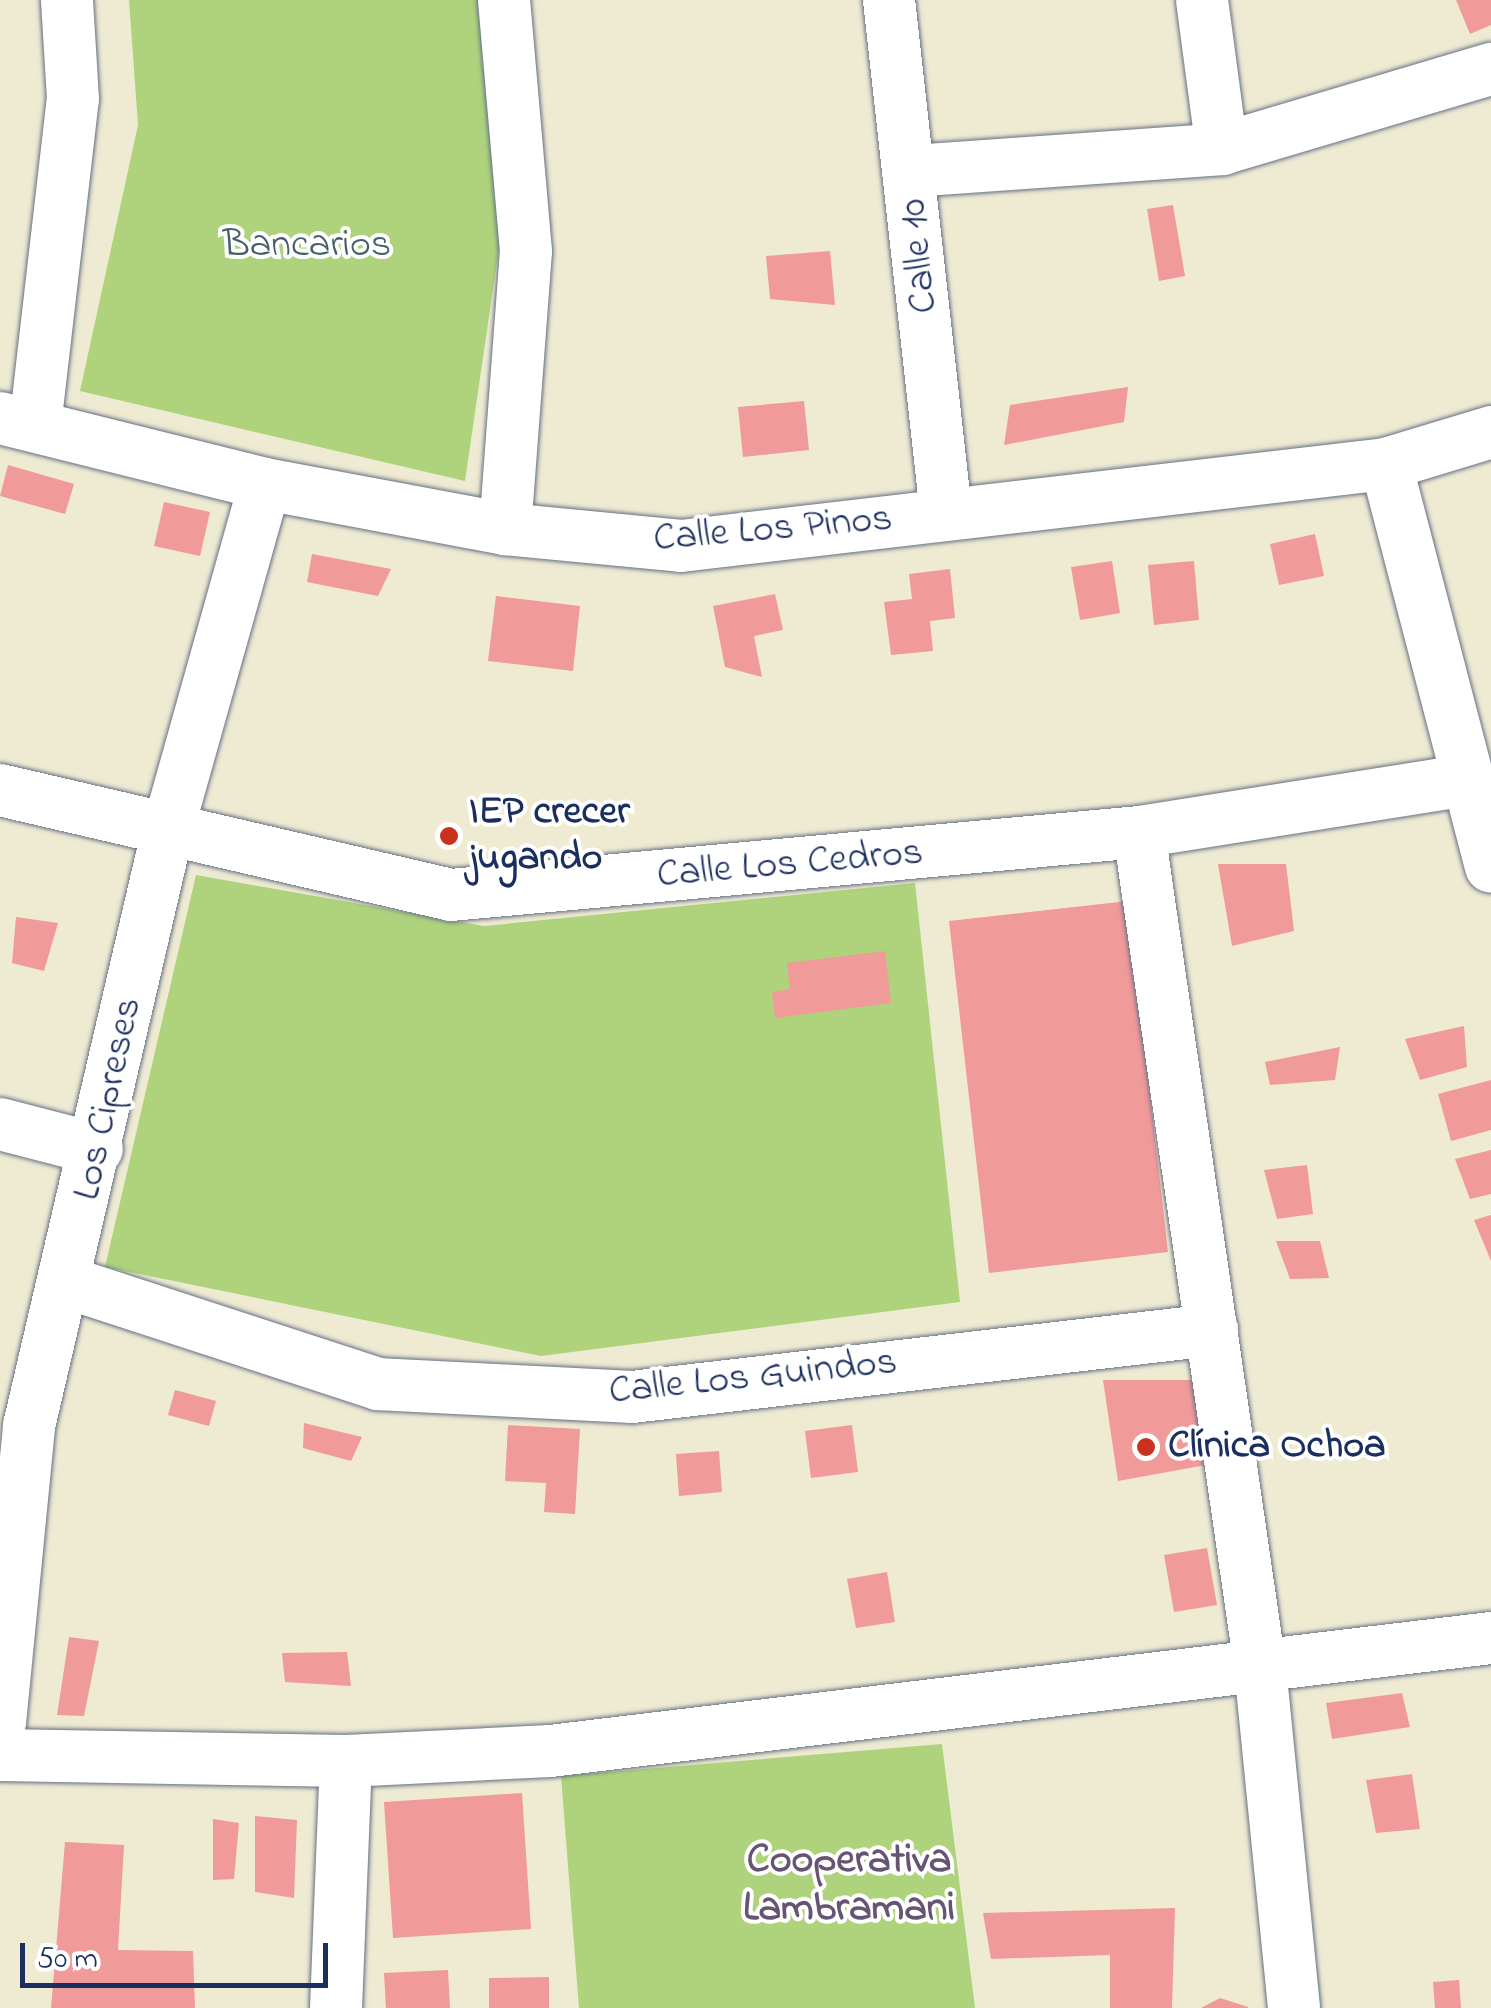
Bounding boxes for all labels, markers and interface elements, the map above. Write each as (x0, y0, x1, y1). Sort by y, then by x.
street label: Calle 10 (890, 196, 950, 316)
park label: Bancarios (223, 222, 391, 270)
street label: Calle Los Pinos (652, 496, 894, 564)
place label: IEP crecer jugando (469, 789, 630, 883)
marker: IEP crecer jugando (438, 825, 460, 847)
street label: Calle Los Cedros (655, 829, 925, 901)
street label: Los Cipreses (64, 993, 154, 1205)
street label: Calle Los Guindos (607, 1339, 899, 1417)
place label: Clínica Ochoa (1168, 1423, 1386, 1471)
marker: Clínica Ochoa (1133, 1434, 1159, 1460)
district label: Cooperativa Lambramani (743, 1836, 955, 1934)
scale bar (25, 1923, 332, 1985)
text: 50 m (37, 1938, 98, 1982)

